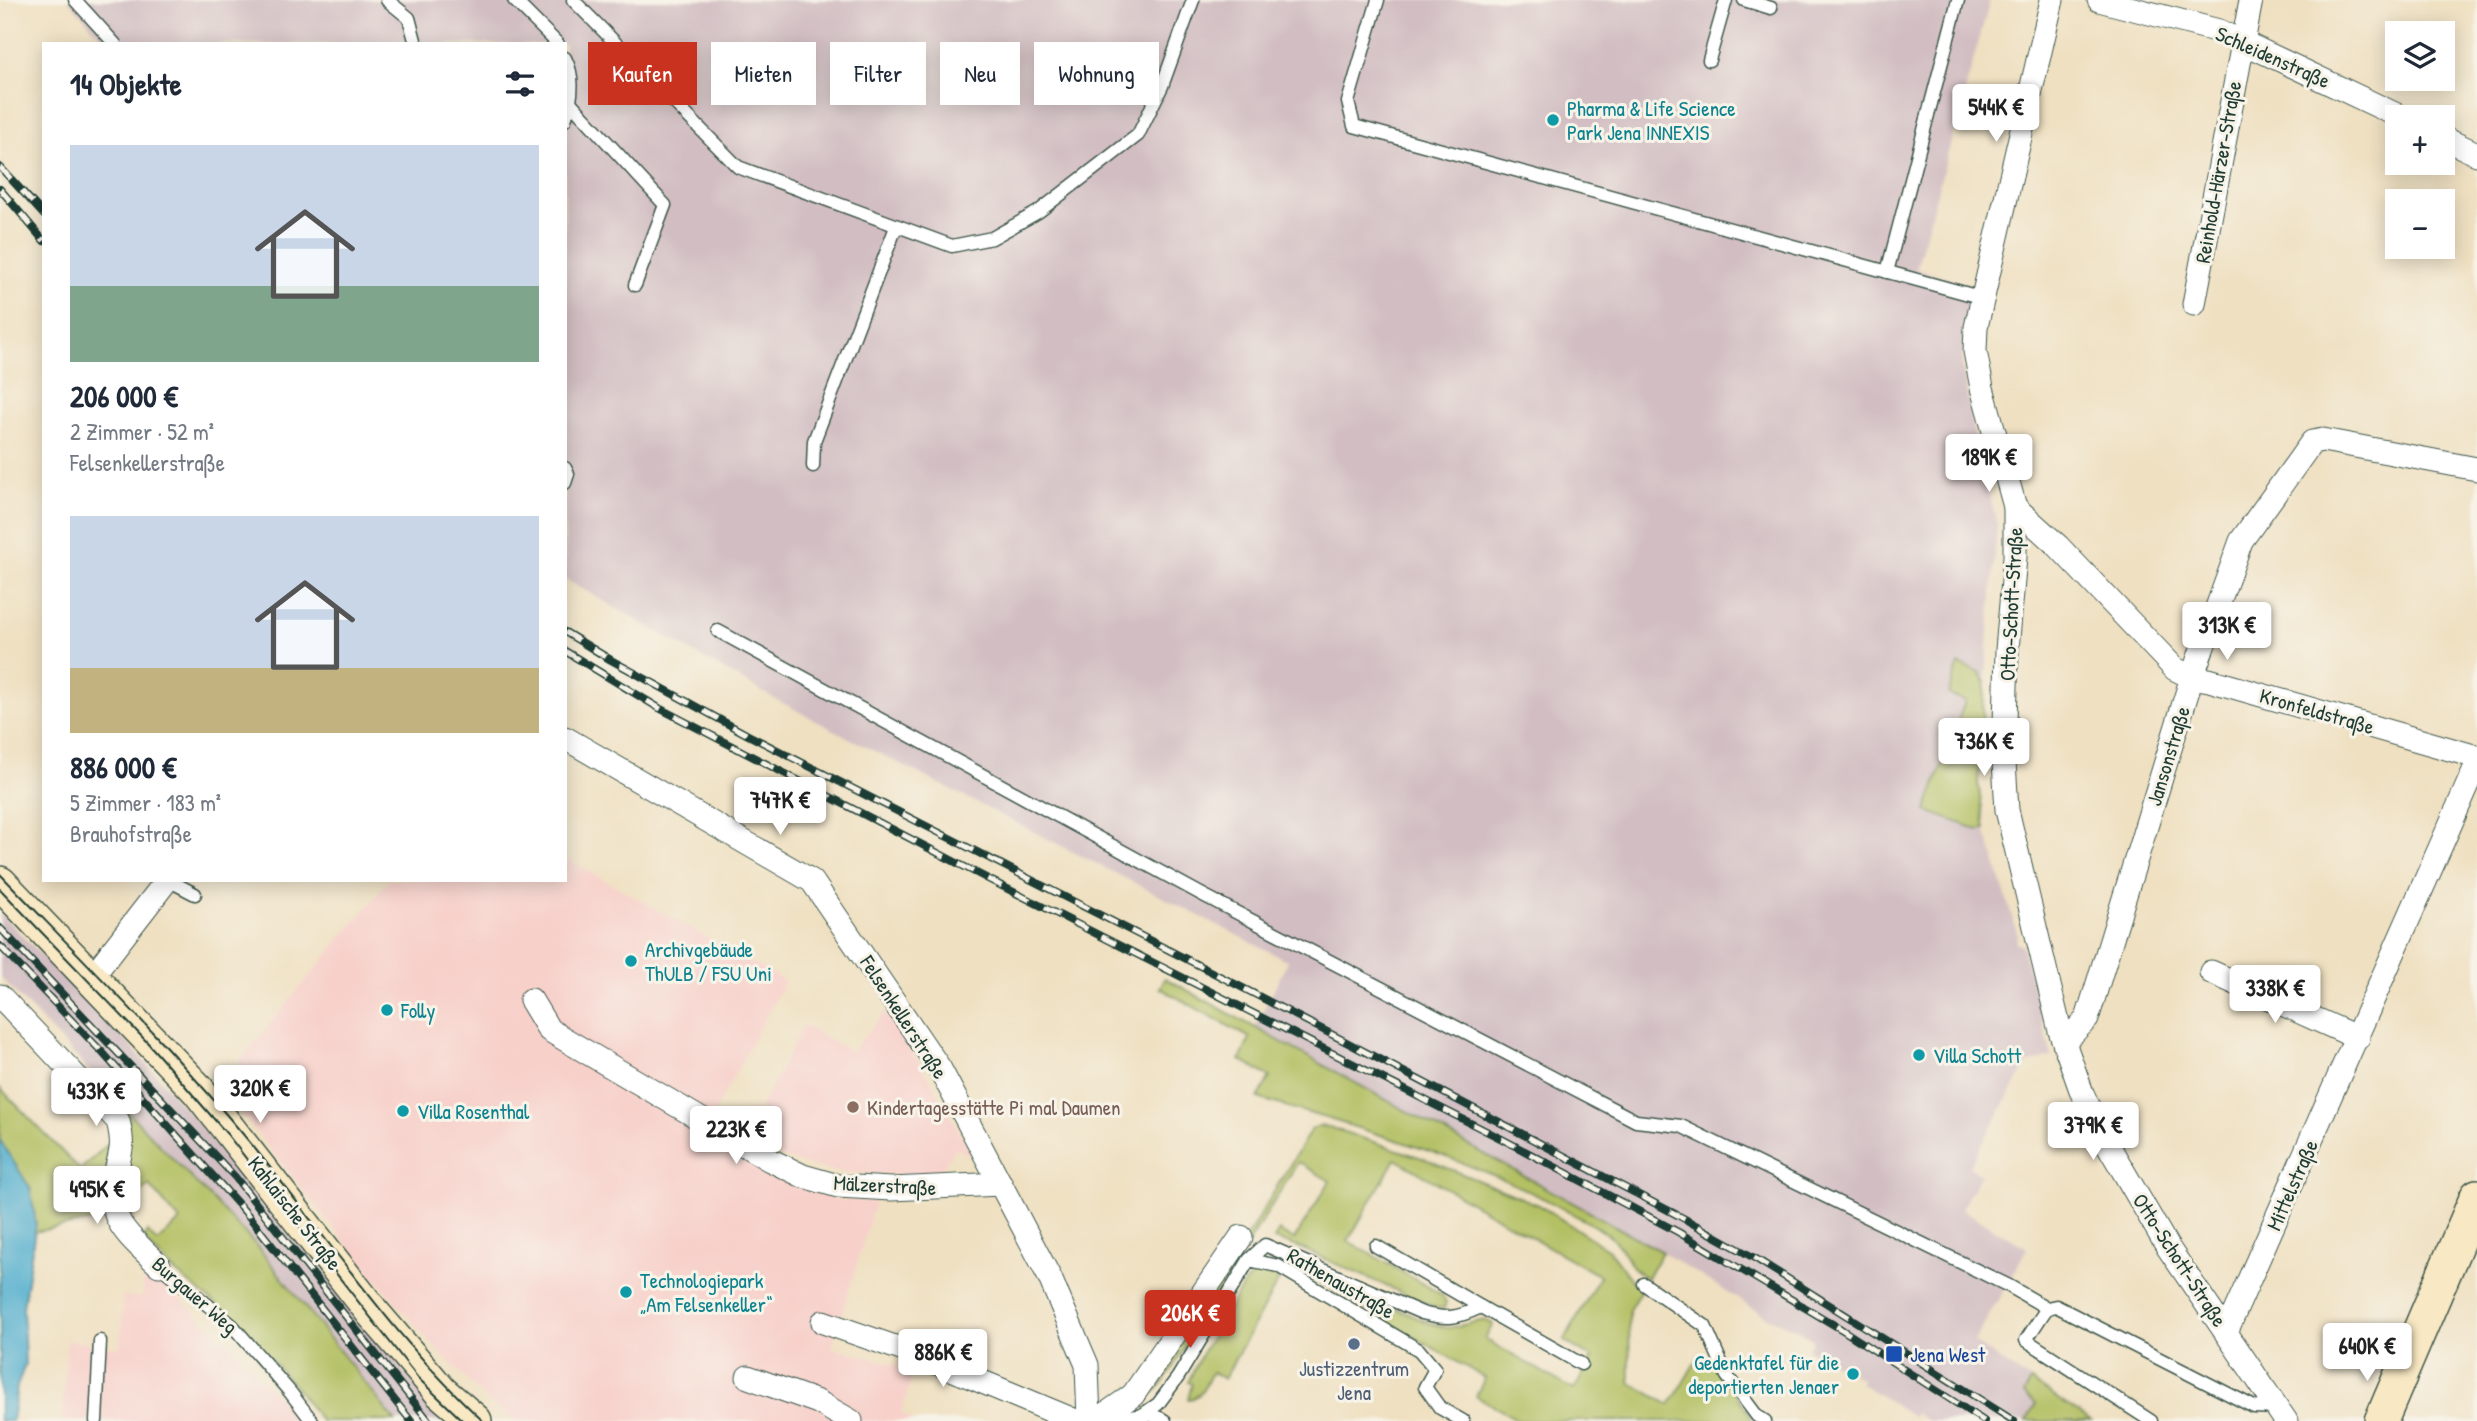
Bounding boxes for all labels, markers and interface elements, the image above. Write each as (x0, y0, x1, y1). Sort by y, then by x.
street label: Schleidenstraße (2211, 19, 2335, 95)
map controls (2385, 21, 2455, 259)
button: layers (2385, 21, 2455, 91)
chip: Kaufen (588, 42, 697, 105)
chip: Mieten (711, 42, 816, 105)
chip: Filter (830, 42, 926, 105)
chip: Neu (940, 42, 1020, 105)
chip: Wohnung (1034, 42, 1159, 105)
text: 14 Objekte (70, 64, 182, 104)
icon: filters (501, 65, 539, 103)
street label: Reinhold-Härzer-Straße (2188, 79, 2248, 265)
pin: 544K € (1939, 85, 2053, 144)
text: 544K € (1968, 91, 2024, 122)
place label: Pharma & Life Science Park Jena INNEXIS (1567, 94, 1736, 147)
button: + (2385, 105, 2455, 175)
marker: Pharma & Life Science Park Jena INNEXIS (1545, 112, 1561, 128)
button: − (2385, 189, 2455, 259)
icon: home (242, 191, 368, 317)
text: 206 000 € (70, 376, 178, 416)
text: 2 Zimmer · 52 m² (70, 416, 214, 447)
pin: 189K € (1932, 434, 2046, 494)
text: 189K € (1961, 441, 2017, 472)
text: Felsenkellerstraße (70, 447, 225, 478)
street label: Otto-Schott-Straße (1992, 526, 2030, 682)
icon: home (242, 562, 368, 688)
pin: 313K € (2170, 602, 2284, 662)
text: 313K € (2198, 609, 2256, 640)
street label: Kronfeldstraße (2256, 681, 2378, 741)
street label: Jansonstraße (2139, 703, 2197, 809)
pin: 736K € (1927, 718, 2041, 778)
text: 736K € (1954, 725, 2014, 756)
text: 886 000 € (70, 747, 177, 787)
pin: 747K € (723, 778, 837, 837)
text: 747K € (750, 784, 810, 815)
text: 5 Zimmer · 183 m² (70, 787, 221, 818)
text: Brauhofstraße (70, 818, 192, 849)
place label: Archivgebäude ThULB / FSU Uni (645, 935, 772, 988)
street label: Felsenkellerstraße (853, 949, 955, 1084)
marker: Archivgebäude ThULB / FSU Uni (623, 953, 639, 969)
pin: 338K € (2218, 965, 2332, 1025)
text: 338K € (2246, 972, 2304, 1003)
place label: Folly (400, 996, 435, 1025)
marker: Folly (379, 1002, 395, 1018)
place label: Villa Schott (1933, 1041, 2022, 1070)
marker: Villa Schott (1911, 1047, 1927, 1063)
pin: 320K € (203, 1066, 317, 1125)
pin: 433K € (39, 1068, 153, 1128)
text: 320K € (230, 1072, 290, 1103)
text: 433K € (67, 1075, 125, 1106)
place label: Kindertagesstätte Pi mal Daumen (867, 1093, 1121, 1122)
place label: Villa Rosenthal (417, 1097, 530, 1126)
marker: Kindertagesstätte Pi mal Daumen (845, 1099, 861, 1115)
pin: 379K € (2036, 1102, 2150, 1162)
marker: Villa Rosenthal (395, 1103, 411, 1119)
pin: 223K € (679, 1106, 793, 1166)
text: 379K € (2064, 1109, 2122, 1140)
text: 223K € (706, 1113, 766, 1144)
street label: Mittelstraße (2259, 1135, 2325, 1235)
street label: Kahlaische Straße (241, 1150, 349, 1276)
pin: 495K € (40, 1166, 154, 1226)
street label: Mälzerstraße (833, 1168, 937, 1202)
text: 495K € (69, 1173, 125, 1204)
street label: Otto-Schott-Straße (2126, 1188, 2234, 1332)
street label: Rathenaustraße (1282, 1241, 1400, 1325)
street label: Burgauer Weg (146, 1250, 244, 1340)
place label: Technologiepark „Am Felsenkeller“ (640, 1266, 773, 1319)
marker: Technologiepark „Am Felsenkeller“ (618, 1284, 634, 1300)
pin: 206K € (1133, 1290, 1247, 1350)
text: 206K € (1161, 1297, 1219, 1328)
pin: 640K € (2310, 1324, 2424, 1383)
pin: 886K € (886, 1330, 1000, 1389)
text: 640K € (2339, 1330, 2395, 1361)
text: 886K € (914, 1336, 972, 1367)
marker: Justizzentrum Jena (1346, 1336, 1362, 1352)
place label: Jena West (1910, 1340, 1986, 1369)
marker: Jena West (1884, 1344, 1904, 1364)
place label: Gedenktafel für die deportierten Jenaer (1688, 1348, 1839, 1401)
place label: Justizzentrum Jena (1299, 1354, 1409, 1407)
marker: Gedenktafel für die deportierten Jenaer (1845, 1366, 1861, 1382)

